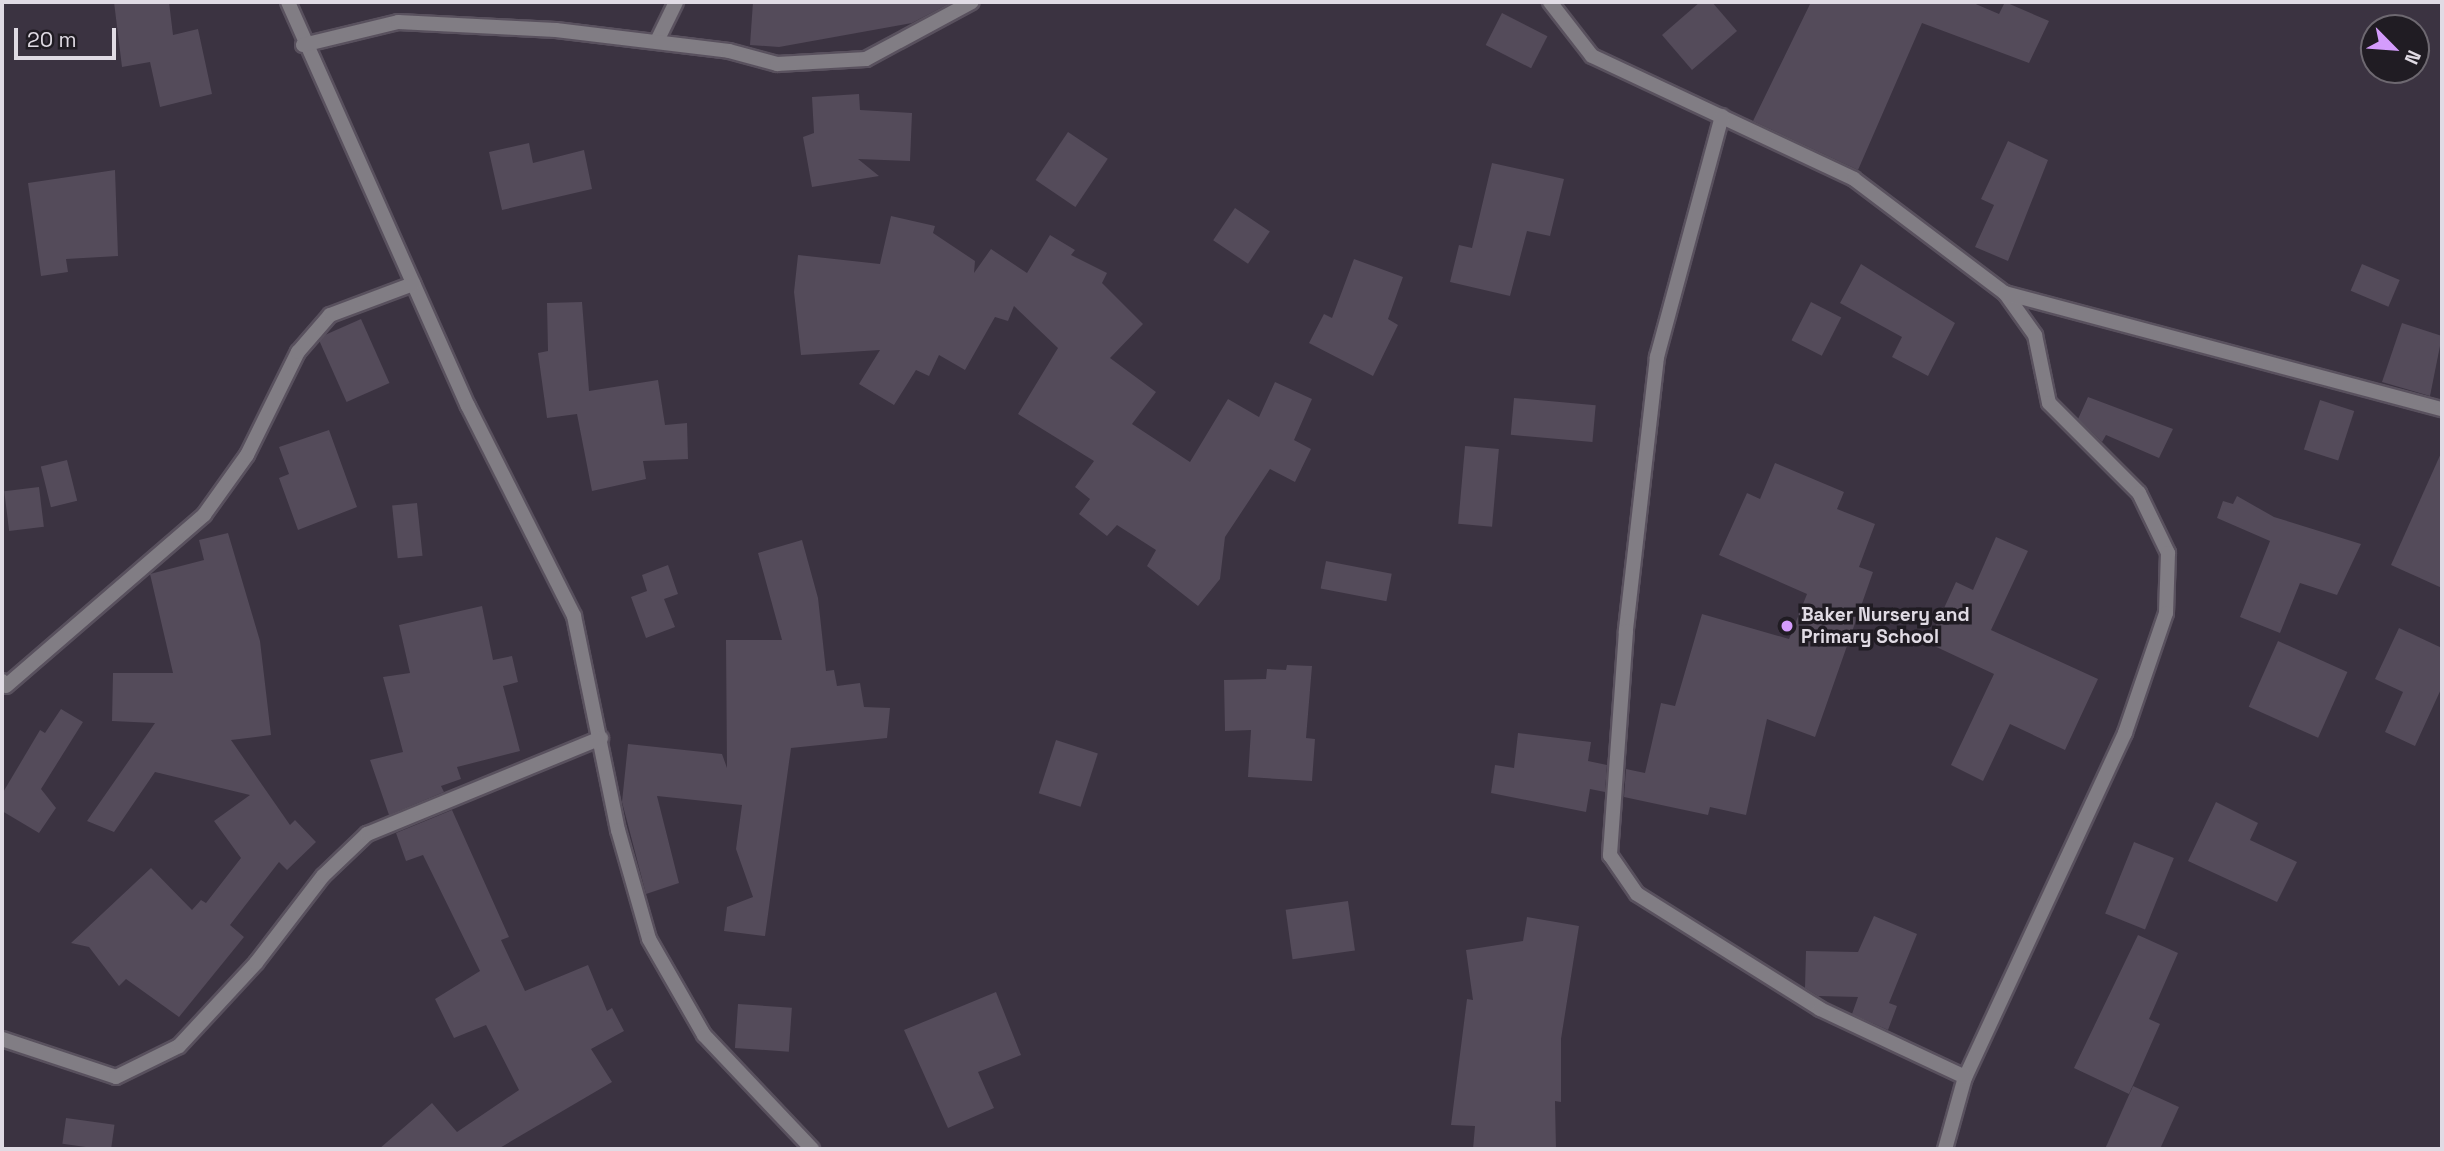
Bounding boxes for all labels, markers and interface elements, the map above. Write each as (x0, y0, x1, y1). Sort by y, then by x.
scale bar (18, 14, 119, 58)
north arrow (2360, 14, 2430, 84)
text: 20 m (27, 26, 77, 53)
text: N (2399, 46, 2427, 68)
place label: Baker Nursery and Primary School (1801, 604, 1970, 648)
marker: Baker Nursery and Primary School (1779, 618, 1795, 634)

